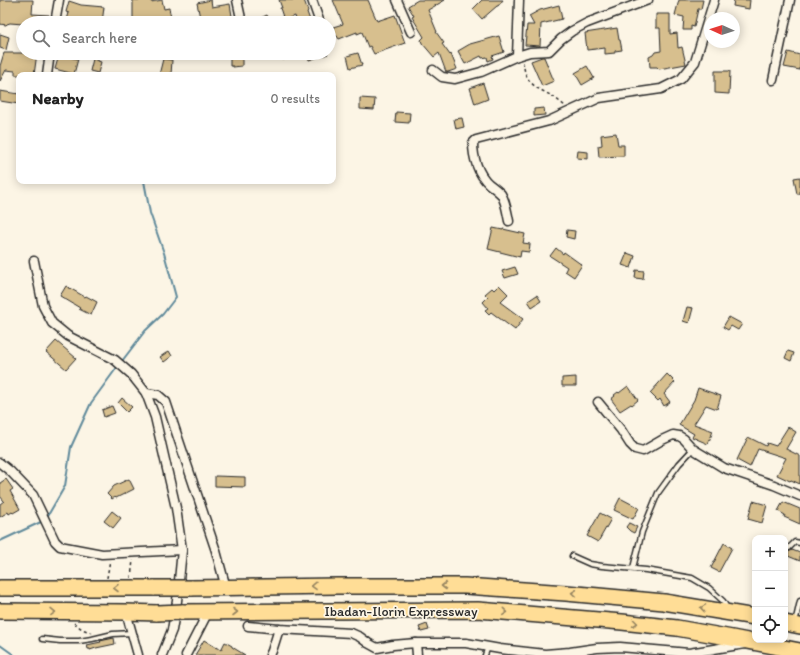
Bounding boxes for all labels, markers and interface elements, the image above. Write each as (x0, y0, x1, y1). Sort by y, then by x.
north arrow (704, 12, 740, 48)
search box (16, 16, 336, 60)
icon: search (30, 27, 52, 49)
text: Search here (62, 29, 137, 47)
text: Nearby (32, 88, 84, 108)
text: 0 results (270, 91, 320, 106)
map controls (752, 535, 788, 643)
button: + (752, 535, 788, 571)
button: − (752, 571, 788, 607)
one-way arrow (311, 582, 317, 591)
one-way arrow (441, 582, 447, 590)
one-way arrow (113, 584, 119, 592)
one-way arrow (571, 589, 577, 598)
street label: Ibadan-Ilorin Expressway (324, 603, 478, 620)
one-way arrow (700, 604, 706, 613)
one-way arrow (502, 607, 508, 616)
button: locate (752, 607, 788, 643)
one-way arrow (50, 608, 56, 616)
one-way arrow (232, 608, 238, 616)
one-way arrow (632, 618, 638, 627)

